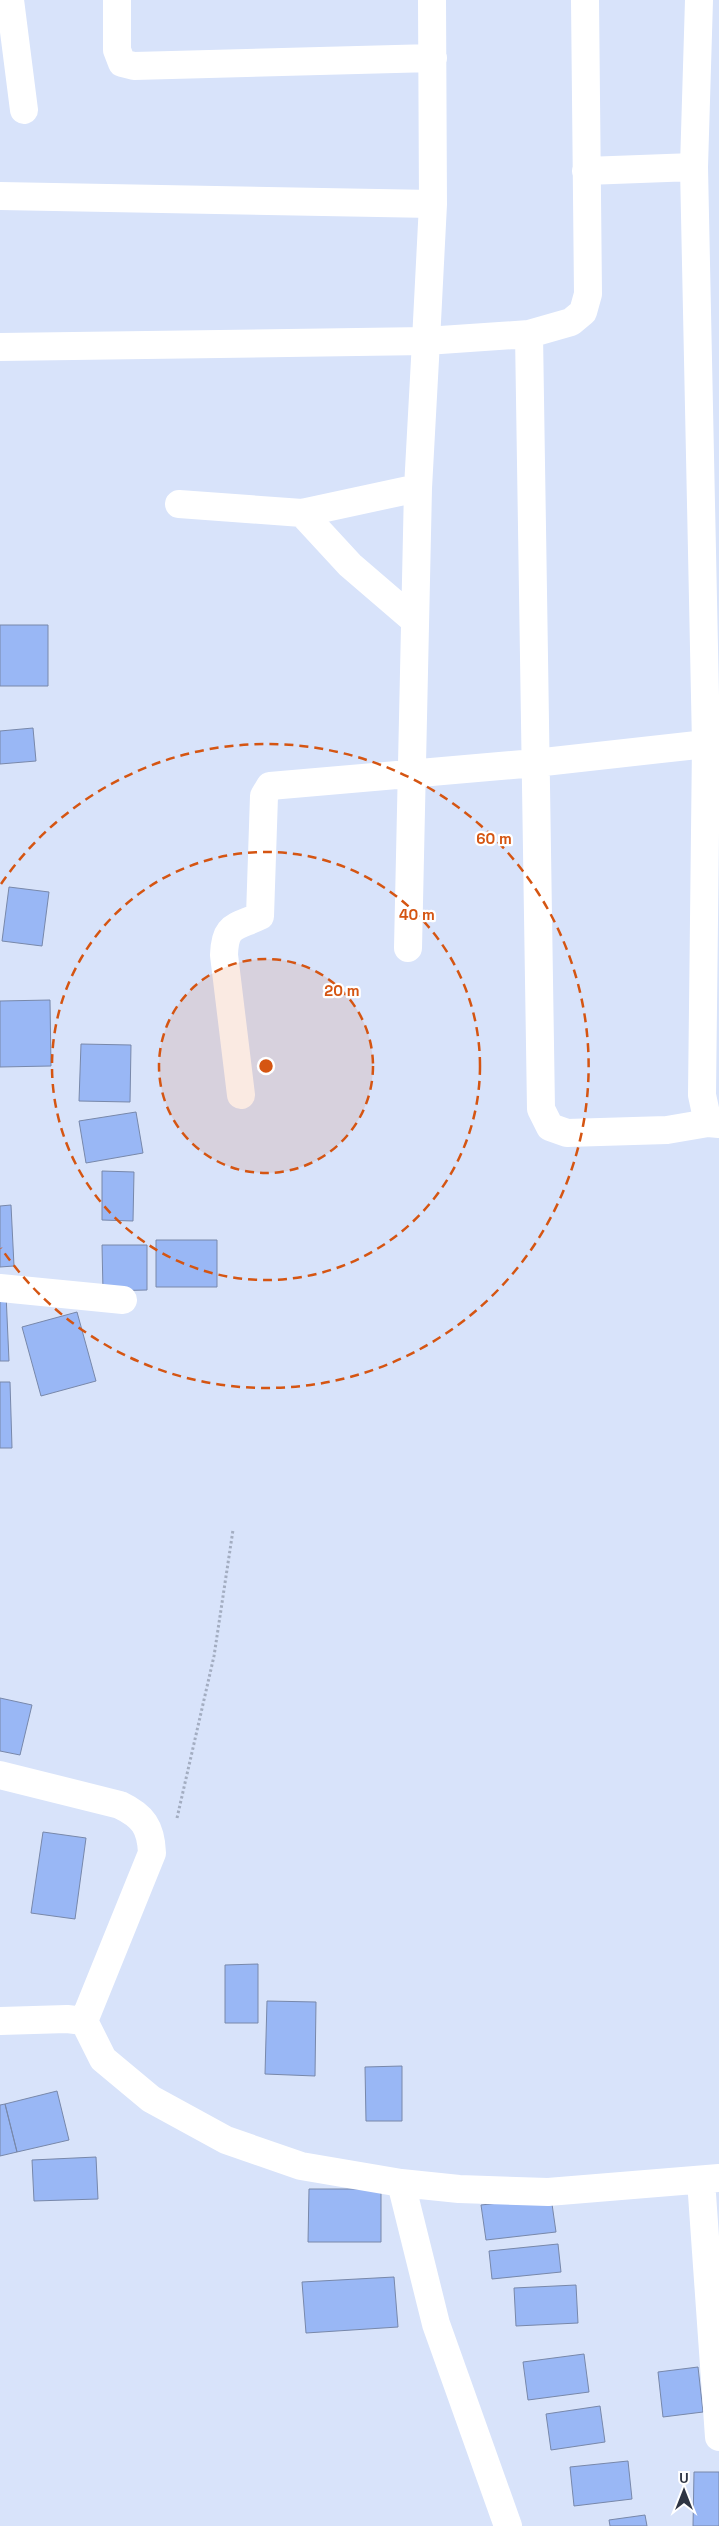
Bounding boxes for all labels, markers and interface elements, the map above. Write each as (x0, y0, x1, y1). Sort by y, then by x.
text: 60 m (476, 829, 512, 848)
text: 40 m (399, 905, 435, 924)
text: 20 m (324, 981, 360, 1000)
centre of rings (257, 1057, 275, 1075)
north arrow (659, 2466, 709, 2516)
text: U (679, 2469, 689, 2487)

